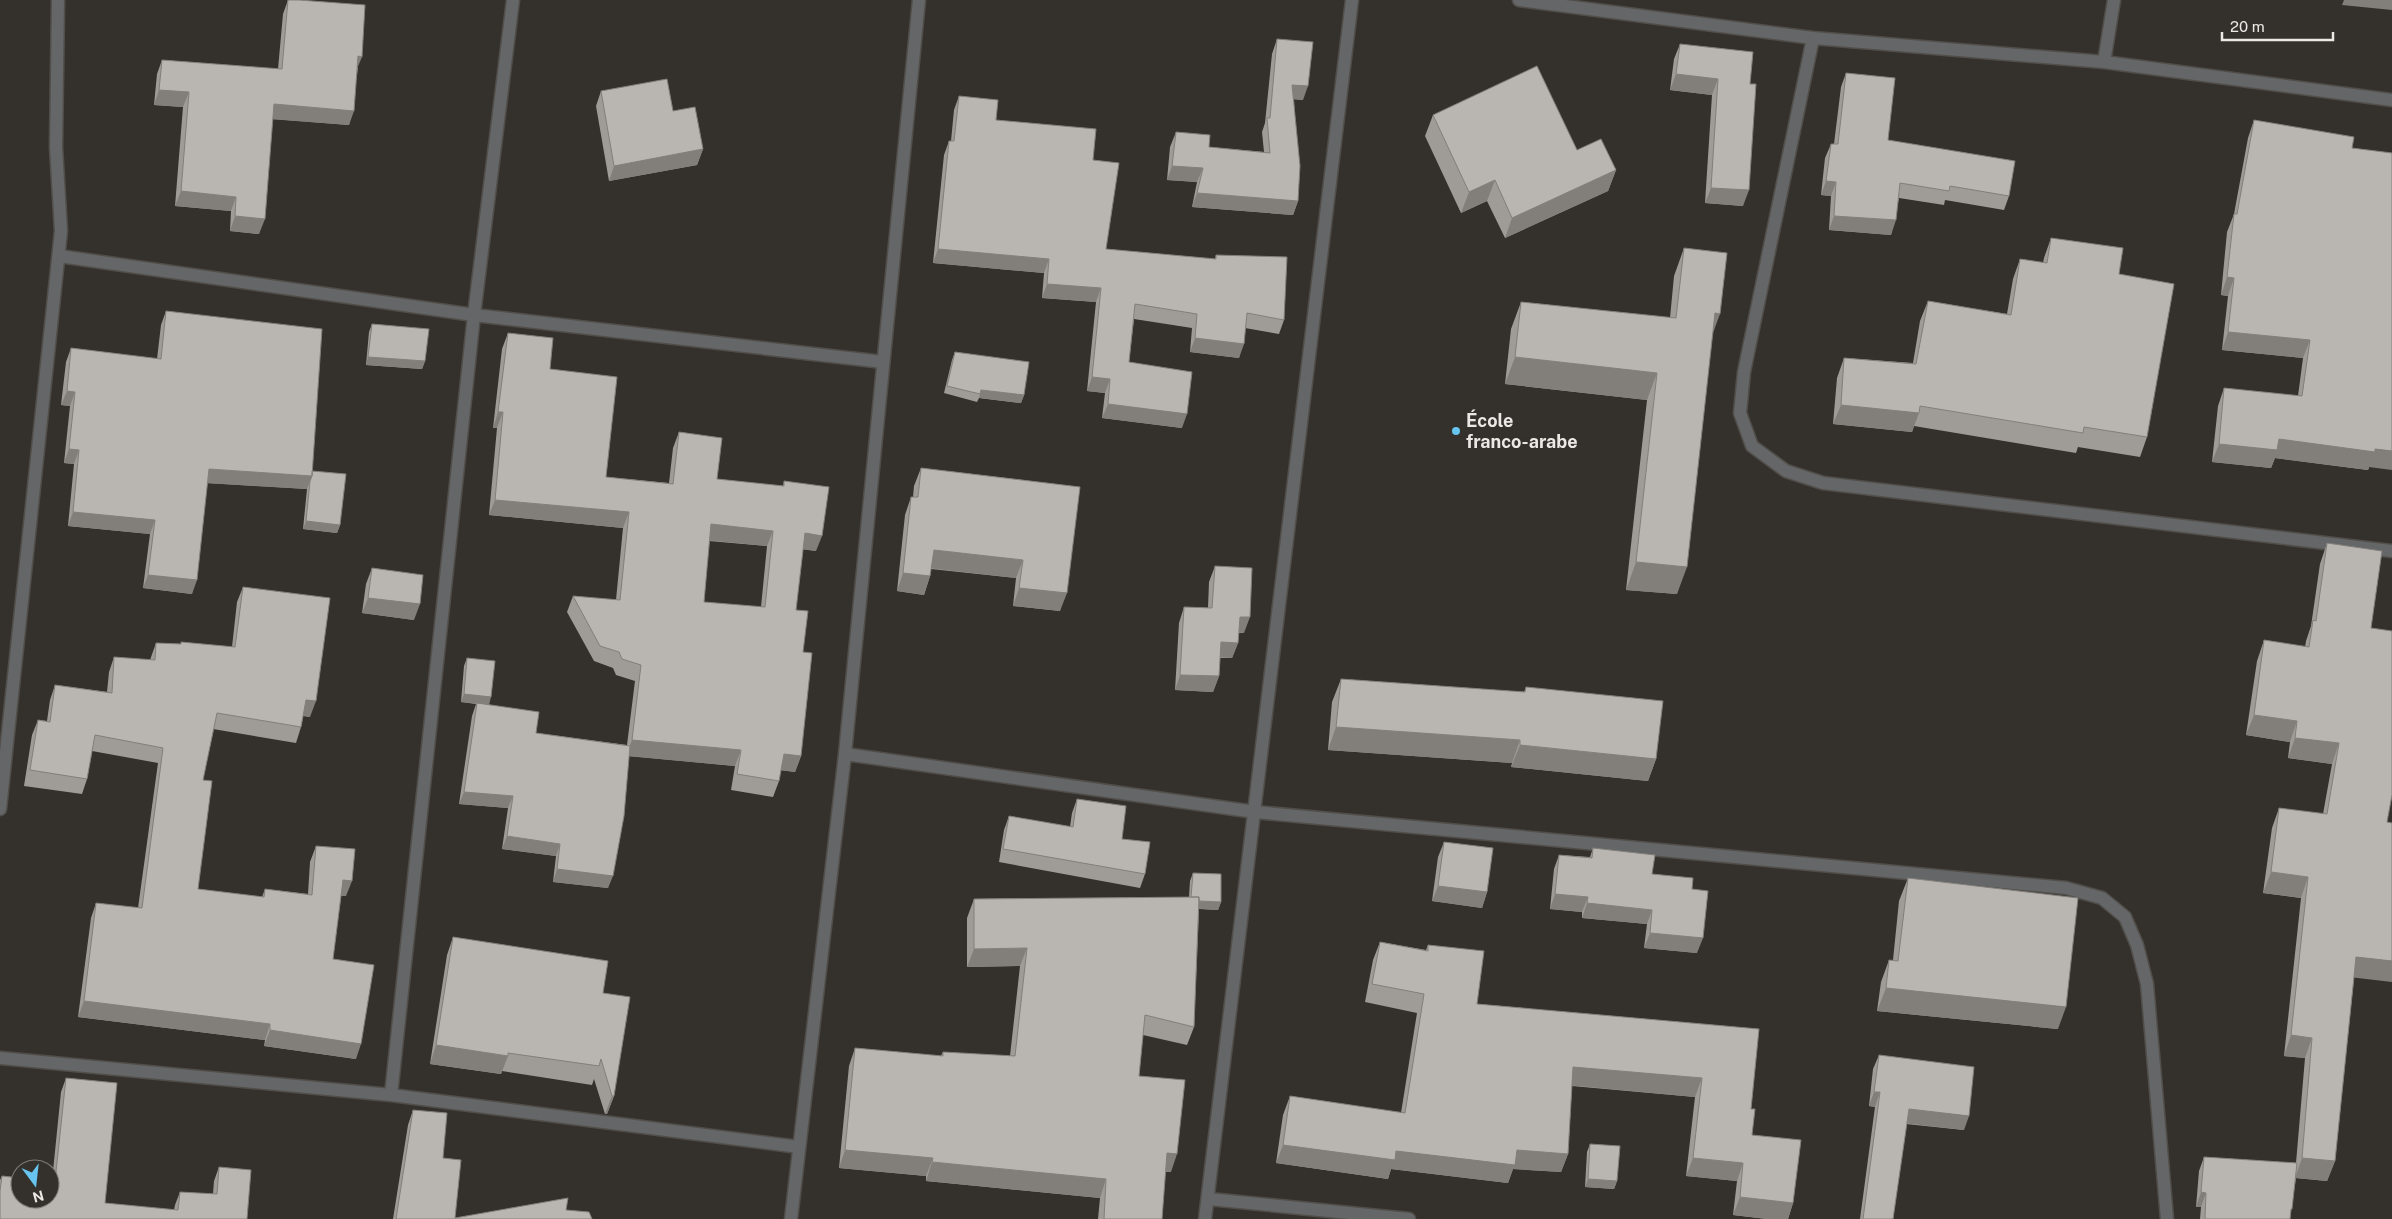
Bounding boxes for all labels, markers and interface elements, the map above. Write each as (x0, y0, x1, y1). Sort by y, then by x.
scale bar (2222, 10, 2333, 42)
text: 20 m (2230, 18, 2265, 35)
place label: École franco-arabe (1466, 409, 1578, 452)
marker: École franco-arabe (1450, 425, 1462, 437)
north arrow (10, 1159, 60, 1209)
text: N (31, 1187, 46, 1206)

